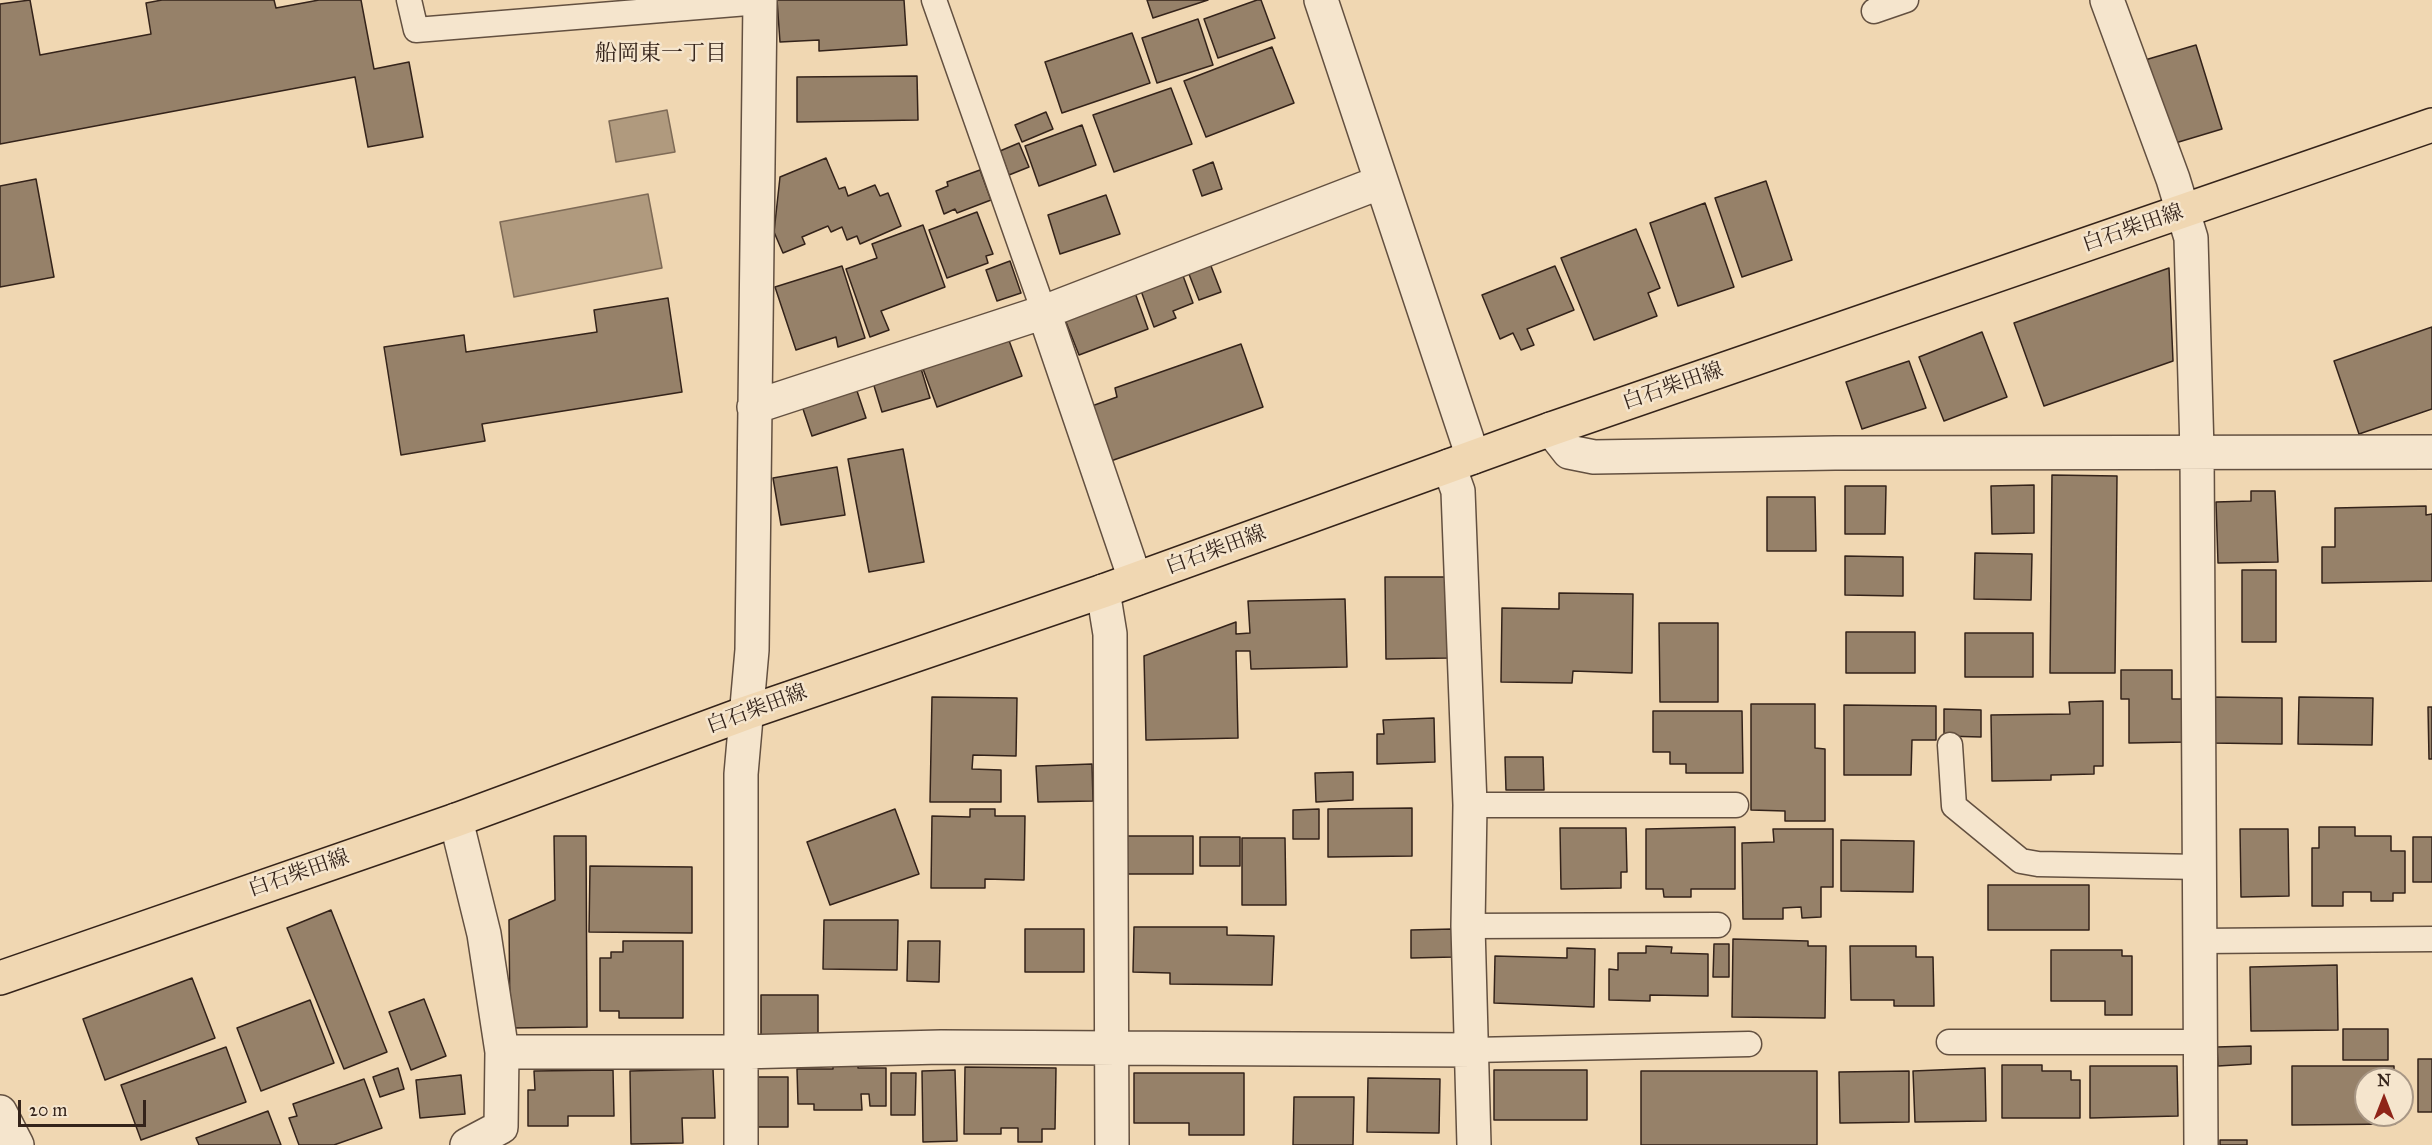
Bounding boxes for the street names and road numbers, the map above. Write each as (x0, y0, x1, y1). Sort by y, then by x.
street label: 白石柴田線 (2079, 200, 2187, 258)
street label: 白石柴田線 (1619, 358, 1727, 416)
street label: 白石柴田線 (1162, 521, 1270, 581)
street label: 白石柴田線 (703, 680, 811, 740)
street label: 白石柴田線 (245, 845, 353, 903)

